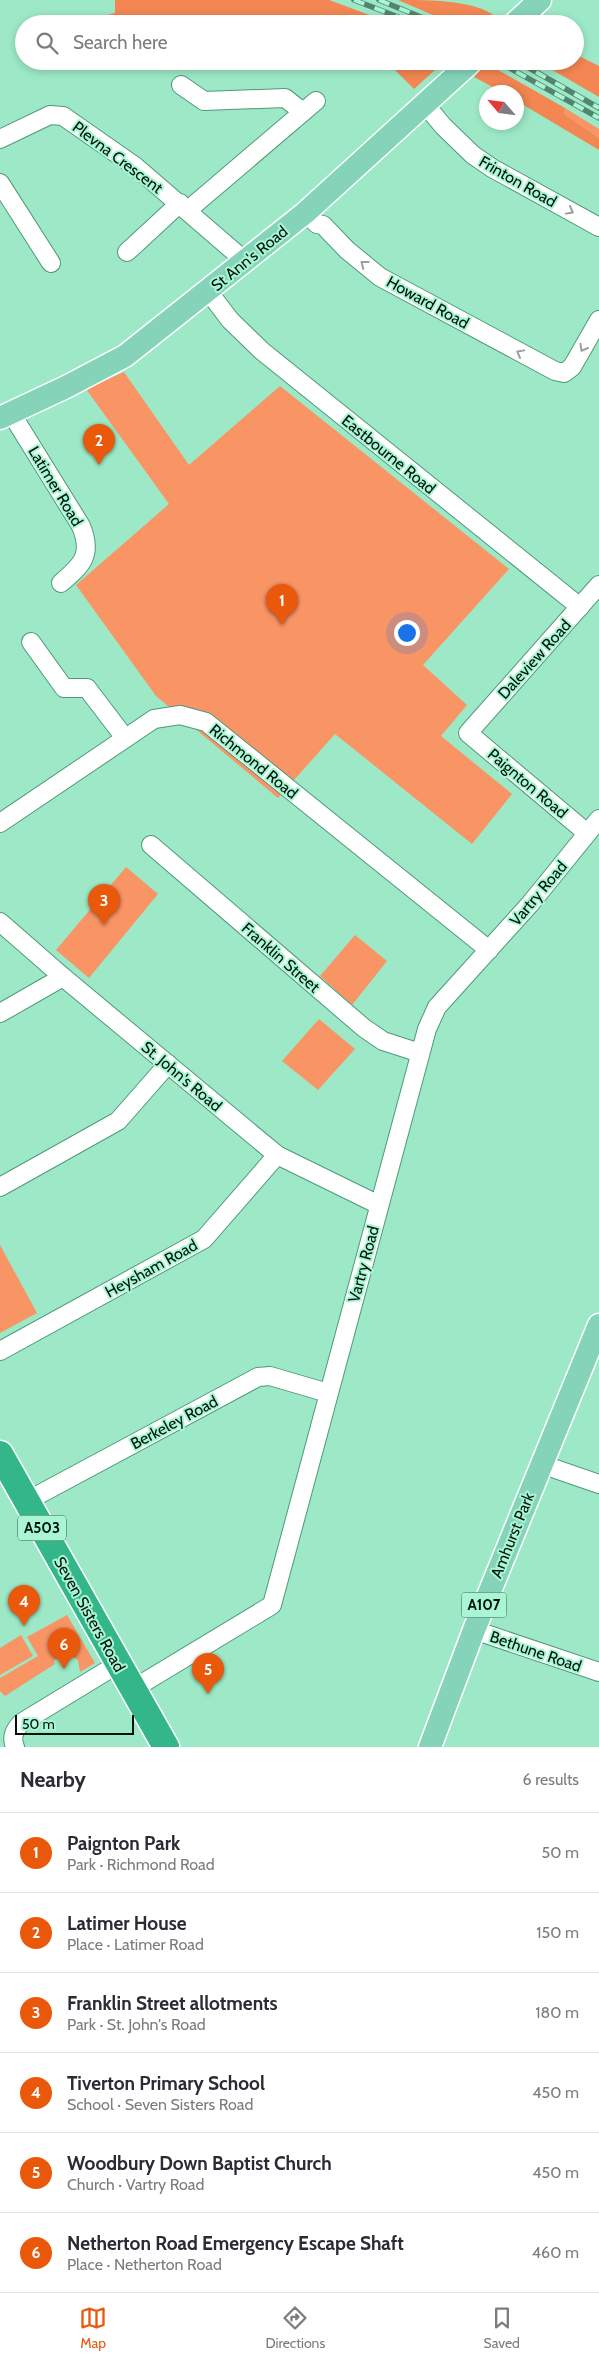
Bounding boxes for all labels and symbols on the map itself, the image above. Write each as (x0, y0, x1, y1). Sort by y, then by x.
north arrow (479, 85, 524, 130)
street label: Plevna Crescent (69, 117, 167, 198)
street label: Frinton Road (476, 152, 560, 211)
one-way arrow (565, 205, 574, 215)
street label: St Ann's Road (207, 222, 291, 295)
one-way arrow (361, 261, 370, 269)
street label: Howard Road (383, 272, 472, 333)
one-way arrow (579, 343, 589, 352)
one-way arrow (517, 349, 526, 359)
street label: Eastbourne Road (338, 411, 439, 498)
pin: 2 (83, 424, 115, 465)
street label: Latimer Road (24, 443, 87, 530)
pin: 1 (266, 584, 298, 625)
street label: Daleview Road (494, 616, 575, 703)
your location (394, 620, 420, 646)
street label: Richmond Road (206, 720, 302, 803)
street label: Paignton Road (484, 745, 571, 822)
street label: Vartry Road (506, 857, 571, 930)
pin: 3 (88, 884, 120, 925)
street label: Franklin Street (238, 918, 324, 997)
street label: St. John's Road (138, 1037, 226, 1115)
street label: Vartry Road (344, 1224, 383, 1305)
street label: Heysham Road (102, 1235, 201, 1302)
street label: Berkeley Road (127, 1392, 221, 1453)
street label: Amhurst Park (487, 1489, 539, 1581)
road number: A503 (18, 1516, 66, 1540)
street label: Seven Sisters Road (50, 1553, 129, 1675)
pin: 4 (8, 1585, 40, 1626)
road number: A107 (462, 1592, 506, 1618)
street label: Bethune Road (488, 1627, 584, 1676)
pin: 6 (48, 1628, 80, 1669)
pin: 5 (192, 1653, 224, 1694)
scale bar (15, 1712, 134, 1735)

